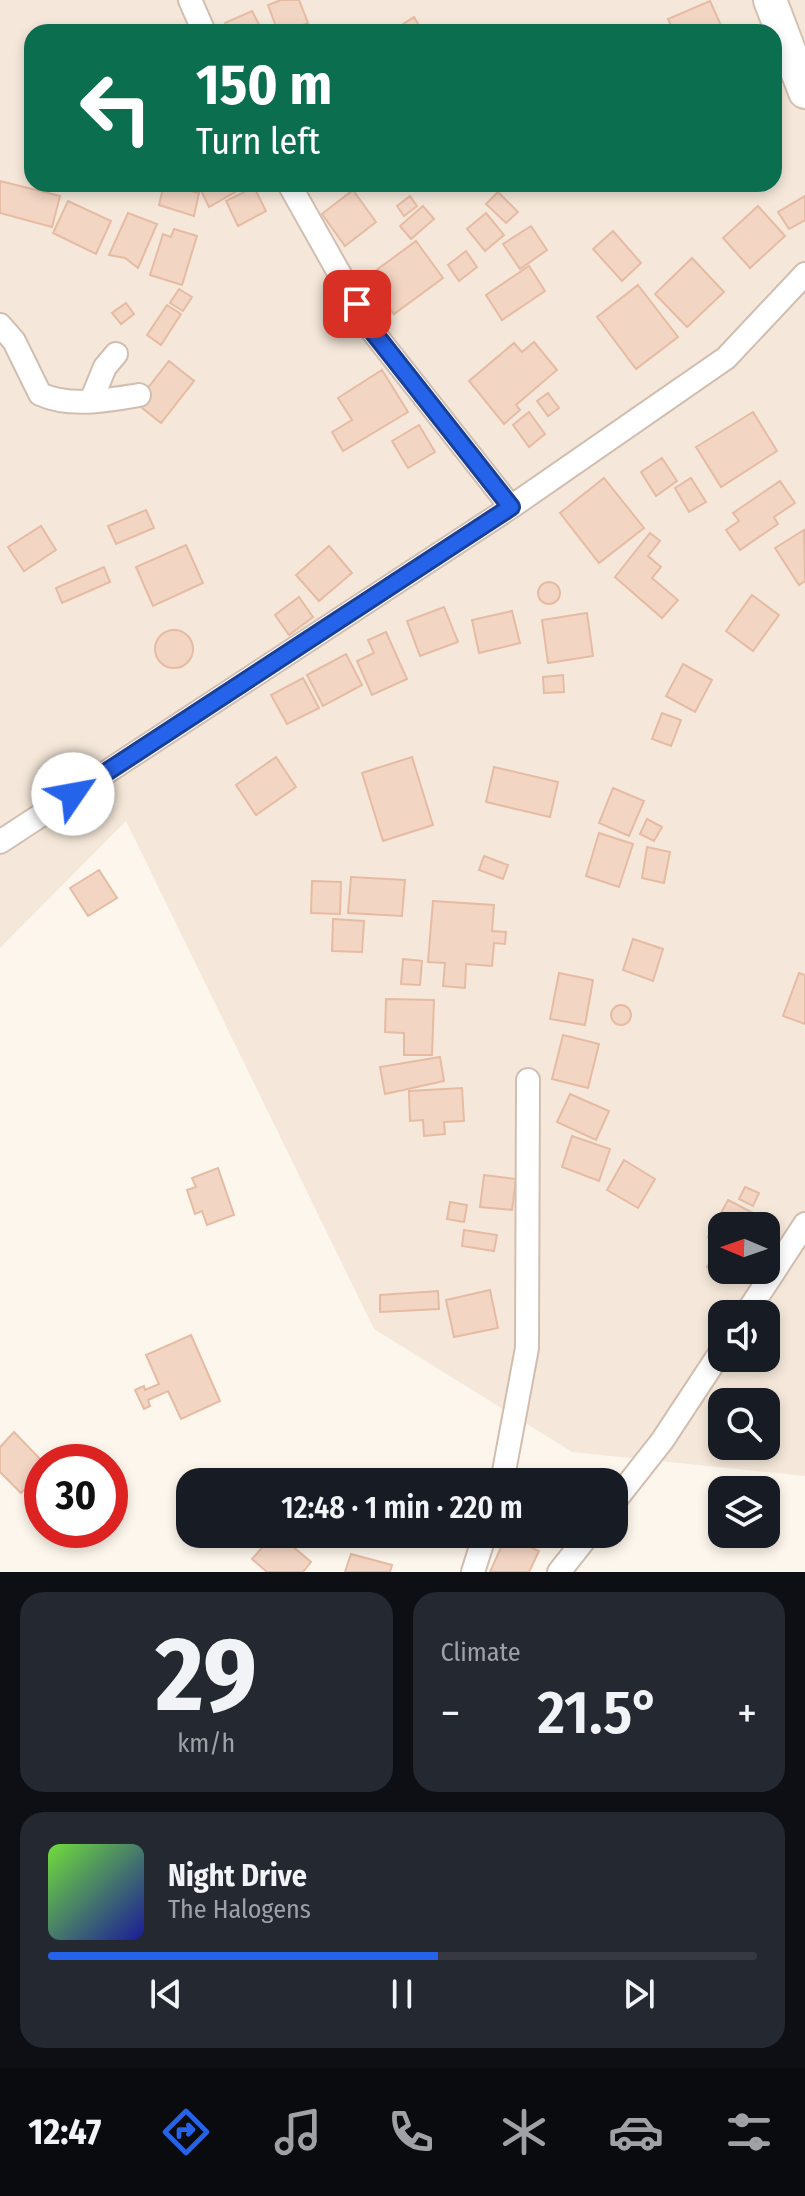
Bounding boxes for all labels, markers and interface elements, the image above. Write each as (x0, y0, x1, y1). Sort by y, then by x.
text: 150 m (196, 52, 332, 119)
icon: left (64, 56, 168, 160)
text: Turn left (196, 120, 320, 164)
pin (323, 270, 391, 338)
icon: arrive (335, 282, 379, 326)
position arrow (31, 752, 115, 836)
north arrow (708, 1212, 780, 1284)
map controls (708, 1212, 780, 1548)
button: sound (708, 1300, 780, 1372)
button: search (708, 1388, 780, 1460)
speed limit sign: 30 (24, 1444, 128, 1548)
button: layers (708, 1476, 780, 1548)
text: 12:48 · 1 min · 220 m (281, 1490, 523, 1526)
text: 29 (156, 1613, 257, 1738)
text: Climate (441, 1637, 521, 1668)
text: 21.5° (538, 1677, 660, 1749)
text: − (441, 1687, 460, 1740)
text: + (737, 1687, 757, 1740)
text: km/h (177, 1728, 235, 1759)
text: Night Drive (168, 1858, 307, 1894)
text: The Halogens (168, 1894, 311, 1925)
icon: previous (144, 1972, 188, 2016)
icon: pause (380, 1972, 424, 2016)
icon: next (617, 1972, 661, 2016)
icon: directions (158, 2104, 214, 2160)
icon: music (270, 2104, 326, 2160)
icon: phone (383, 2104, 439, 2160)
icon: climate (496, 2104, 552, 2160)
icon: car (608, 2104, 664, 2160)
icon: filters (721, 2104, 777, 2160)
text: 12:47 (28, 2110, 101, 2154)

